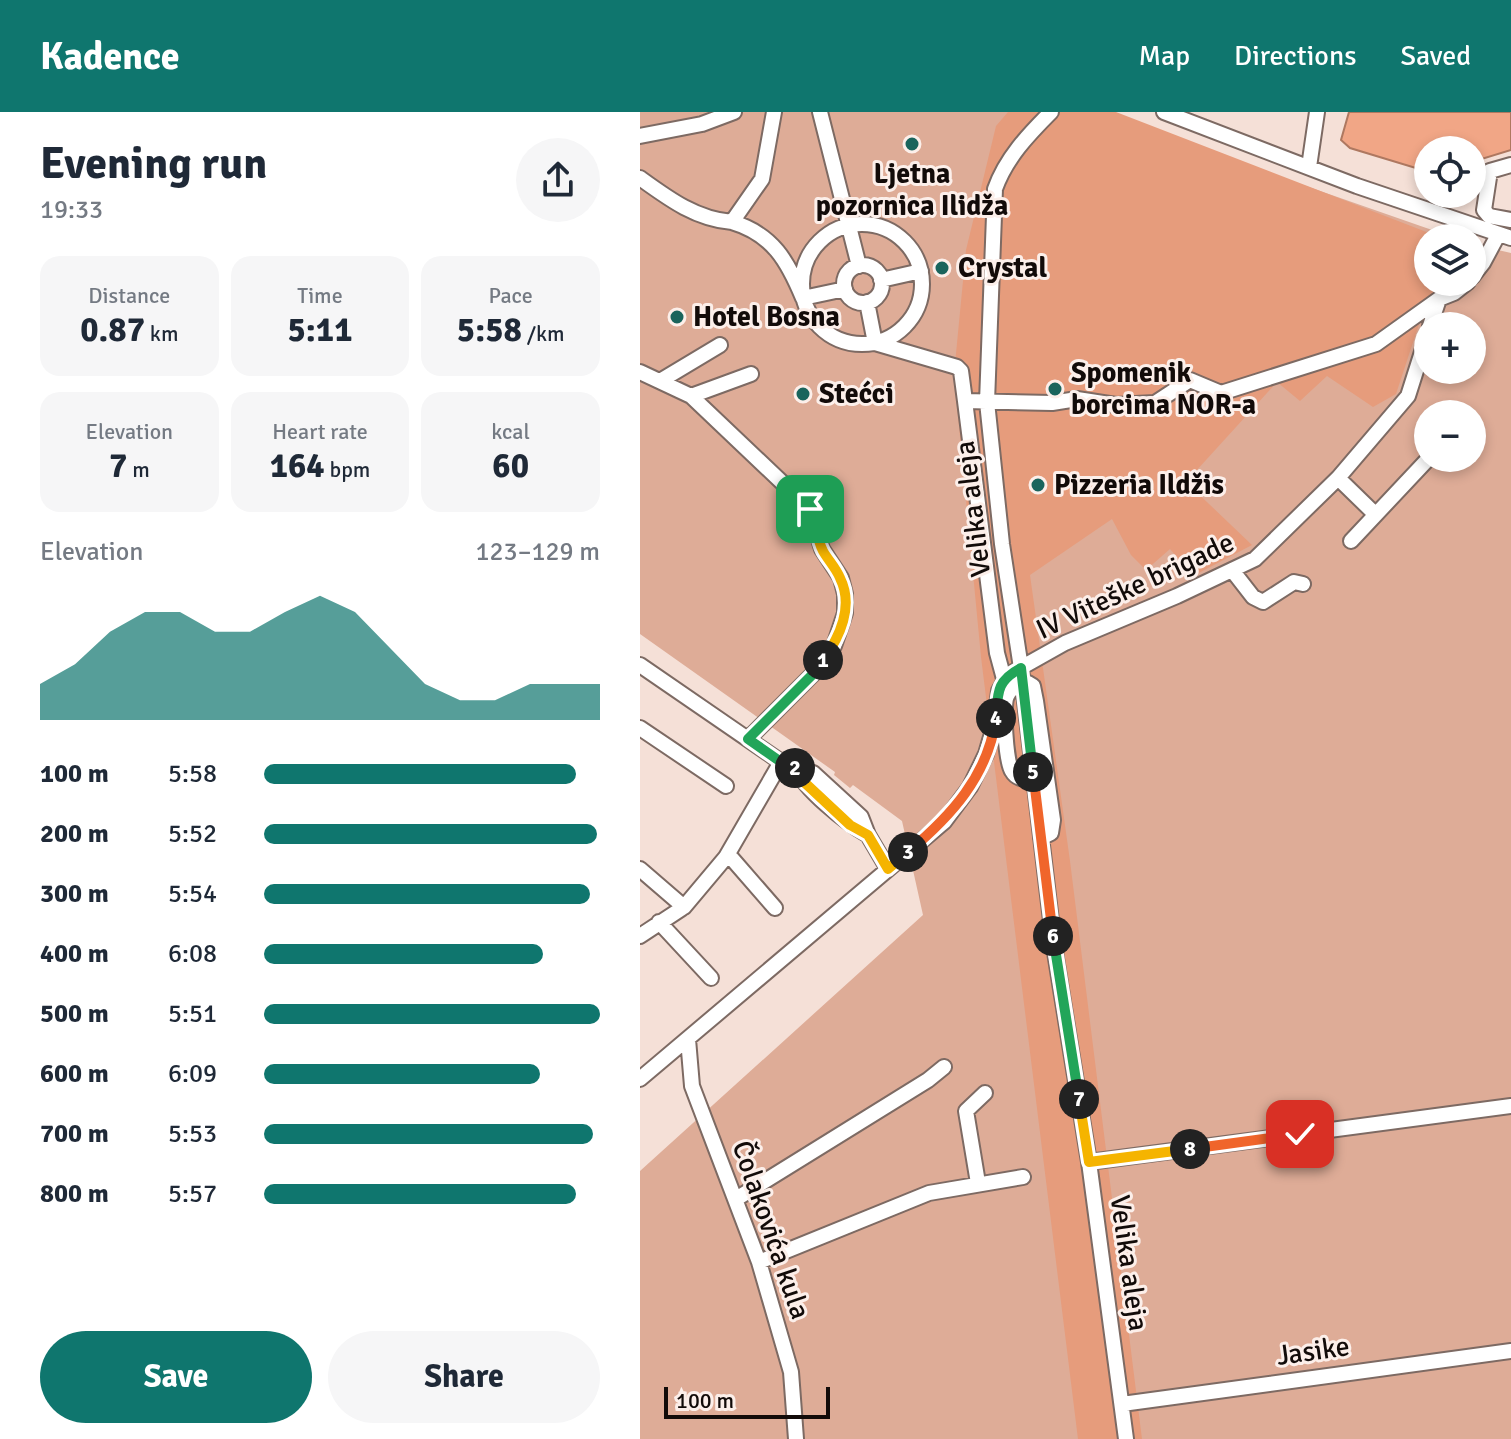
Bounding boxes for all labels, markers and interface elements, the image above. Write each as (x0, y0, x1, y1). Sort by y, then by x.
text: Kadence (40, 33, 180, 80)
text: Map (1138, 39, 1190, 73)
text: Directions (1234, 39, 1356, 73)
text: Saved (1400, 39, 1471, 73)
marker: Ljetna pozornica Ilidža (903, 135, 921, 153)
map controls (1414, 136, 1486, 472)
button: locate (1414, 136, 1486, 208)
text: Evening run (40, 137, 267, 191)
button: share (516, 138, 600, 222)
place label: Ljetna pozornica Ilidža (816, 157, 1008, 223)
text: 19:33 (40, 194, 103, 226)
button: layers (1414, 224, 1486, 296)
place label: Crystal (958, 251, 1047, 285)
marker: Crystal (933, 259, 951, 277)
text: Distance (88, 282, 170, 309)
text: Time (297, 282, 343, 309)
text: Pace (489, 282, 533, 309)
place label: Hotel Bosna (693, 300, 840, 334)
marker: Hotel Bosna (668, 308, 686, 326)
text: 0.87 (80, 309, 145, 351)
text: 5:11 (287, 309, 353, 351)
text: 5:58 (457, 309, 522, 351)
button: + (1414, 312, 1486, 384)
text: km (145, 320, 178, 347)
text: /km (522, 320, 565, 347)
place label: Spomenik borcima NOR-a (1071, 356, 1256, 422)
place label: Stećci (819, 377, 894, 411)
marker: Spomenik borcima NOR-a (1046, 380, 1064, 398)
marker: Stećci (794, 385, 812, 403)
button: − (1414, 400, 1486, 472)
text: Elevation (86, 418, 173, 445)
text: Heart rate (272, 418, 368, 445)
text: kcal (491, 418, 530, 445)
street label: Velika aleja (948, 439, 998, 579)
text: 7 (109, 445, 127, 487)
text: 164 (270, 445, 325, 487)
text: 60 (492, 445, 529, 487)
text: m (127, 456, 150, 483)
text: bpm (325, 456, 370, 483)
place label: Pizzeria Ildžis (1054, 468, 1224, 502)
pin (776, 475, 844, 543)
marker: Pizzeria Ildžis (1029, 476, 1047, 494)
icon: arrive (788, 487, 832, 531)
street label: IV Viteške brigade (1031, 525, 1239, 647)
text: Elevation (40, 536, 144, 568)
text: 123–129 m (476, 536, 600, 568)
pin: 1 (803, 640, 843, 680)
text: 1 (817, 646, 829, 673)
pin: 4 (976, 698, 1016, 738)
text: 4 (990, 704, 1002, 731)
pin: 2 (775, 748, 815, 788)
pin: 5 (1013, 752, 1053, 792)
text: 2 (789, 754, 801, 781)
text: 100 m (40, 758, 109, 790)
text: 5:58 (168, 758, 217, 790)
text: 5 (1027, 758, 1039, 785)
text: 200 m (40, 818, 109, 850)
text: 5:52 (168, 818, 217, 850)
pin: 3 (888, 832, 928, 872)
text: 3 (902, 838, 914, 865)
text: 300 m (40, 878, 109, 910)
text: 5:54 (168, 878, 217, 910)
pin: 6 (1033, 916, 1073, 956)
text: 6 (1047, 922, 1059, 949)
text: 400 m (40, 938, 109, 970)
text: 6:08 (168, 938, 217, 970)
text: 500 m (40, 998, 109, 1030)
text: 5:51 (168, 998, 217, 1030)
text: 600 m (40, 1058, 109, 1090)
text: 6:09 (168, 1058, 217, 1090)
pin: 7 (1059, 1079, 1099, 1119)
text: 7 (1073, 1085, 1085, 1112)
pin (1266, 1100, 1334, 1168)
icon: check (1278, 1112, 1322, 1156)
text: 700 m (40, 1118, 109, 1150)
text: 5:53 (168, 1118, 217, 1150)
pin: 8 (1170, 1129, 1210, 1169)
text: 8 (1184, 1135, 1196, 1162)
street label: Čolakovića kula (725, 1136, 817, 1324)
text: 800 m (40, 1178, 109, 1210)
text: 5:57 (168, 1178, 217, 1210)
street label: Velika aleja (1103, 1193, 1155, 1333)
street label: Jasike (1274, 1329, 1352, 1373)
button: Save (40, 1331, 312, 1423)
button: Share (328, 1331, 600, 1423)
scale bar (664, 1383, 830, 1419)
text: 100 m (676, 1387, 734, 1414)

